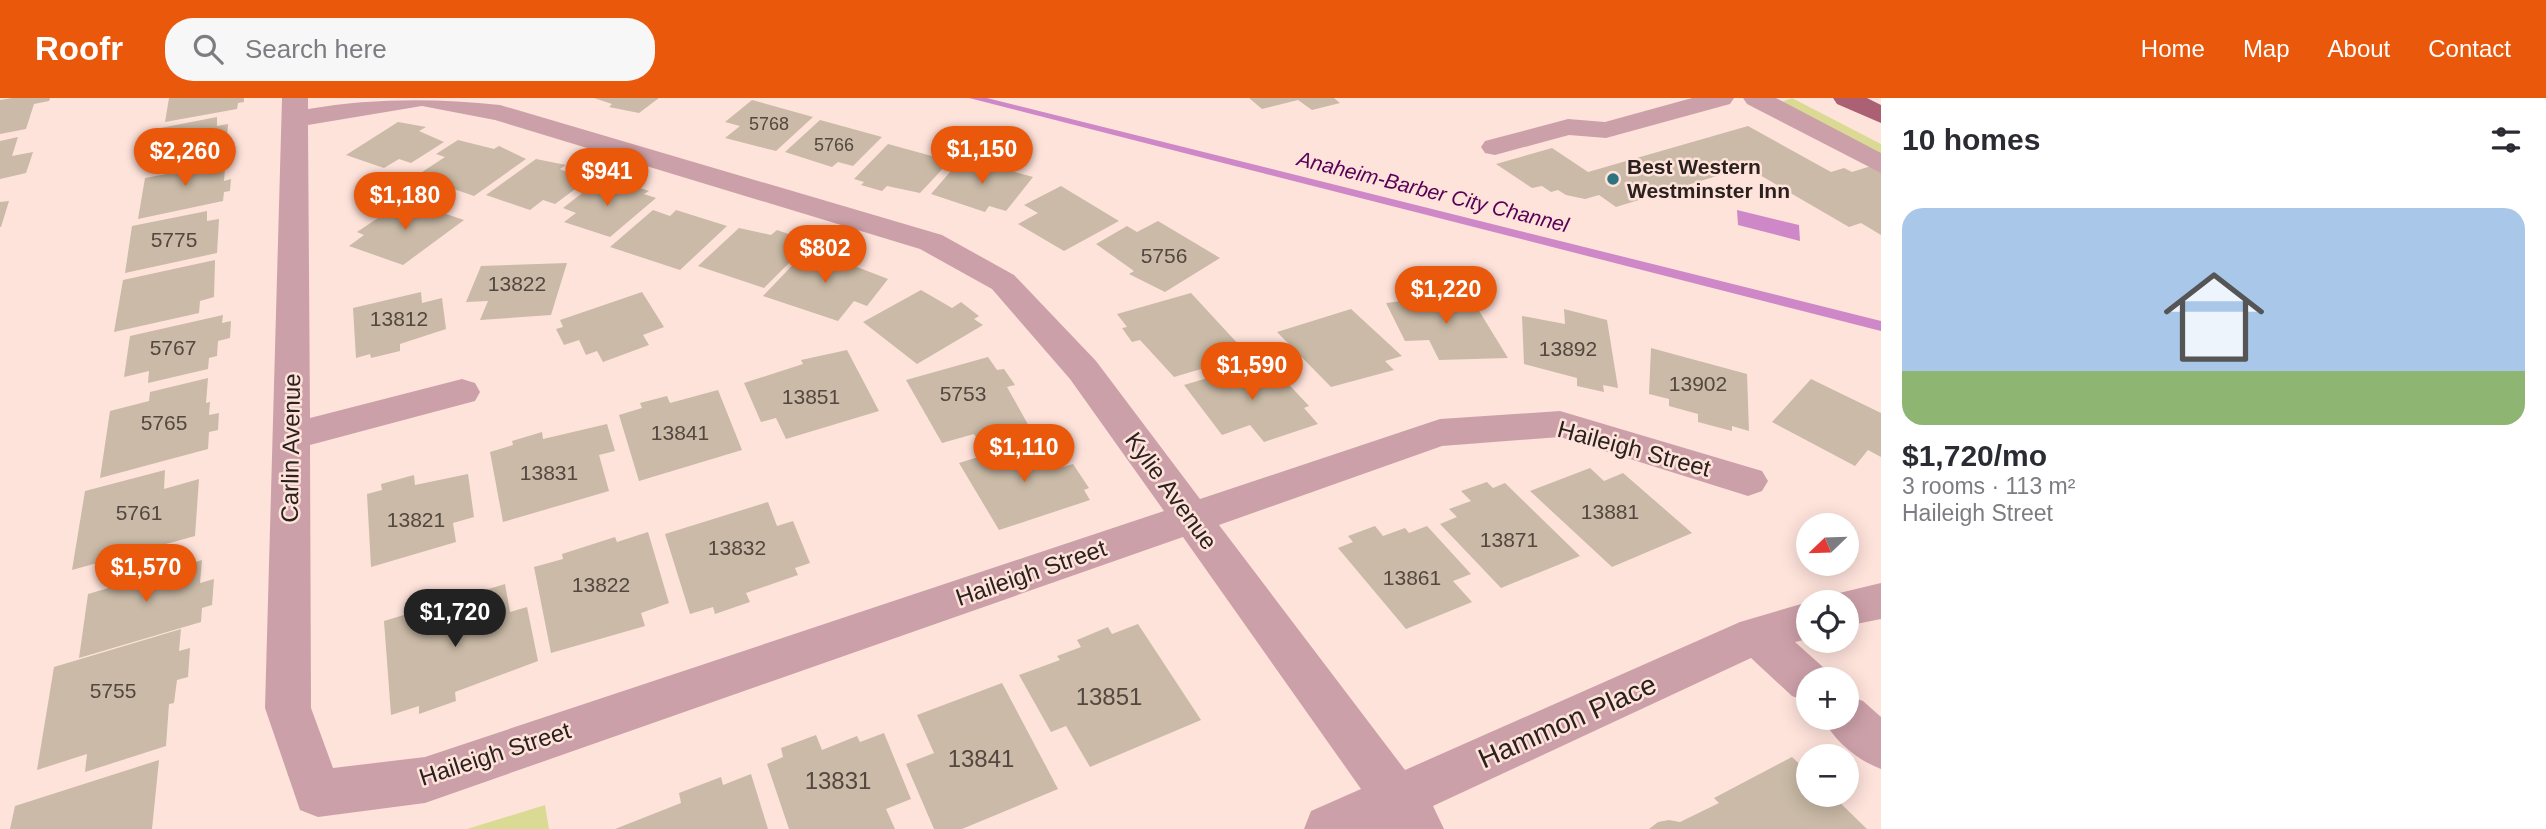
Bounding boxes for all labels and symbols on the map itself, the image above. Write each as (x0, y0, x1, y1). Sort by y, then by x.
house number: 5768 (749, 114, 789, 134)
pin: $1,150 (925, 126, 1039, 186)
pin: $2,260 (128, 129, 242, 188)
house number: 5766 (814, 135, 854, 155)
water label: Anaheim-Barber City Channel (1293, 146, 1573, 237)
pin: $941 (566, 148, 648, 208)
place label: Best Western Westminster Inn (1627, 155, 1790, 202)
marker: Best Western Westminster Inn (1605, 171, 1621, 187)
pin: $1,180 (348, 172, 462, 232)
pin: $802 (784, 226, 866, 285)
house number: 5775 (151, 228, 197, 251)
house number: 5756 (1141, 244, 1187, 267)
pin: $1,220 (1389, 266, 1503, 326)
house number: 13822 (488, 272, 546, 295)
house number: 13812 (370, 307, 428, 330)
house number: 5767 (150, 336, 196, 359)
house number: 13892 (1539, 337, 1597, 360)
pin: $1,590 (1195, 342, 1309, 402)
house number: 13902 (1669, 372, 1727, 395)
street label: Carlin Avenue (276, 373, 305, 523)
house number: 5753 (940, 382, 986, 405)
house number: 13851 (782, 385, 840, 408)
house number: 5765 (141, 411, 187, 434)
street label: Haileigh Street (1555, 415, 1714, 482)
house number: 13841 (651, 421, 709, 444)
pin: $1,110 (967, 424, 1081, 484)
street label: Kylie Avenue (1120, 427, 1223, 555)
house number: 13831 (520, 461, 578, 484)
house number: 13881 (1581, 500, 1639, 523)
house number: 5761 (116, 501, 162, 524)
house number: 13821 (387, 508, 445, 531)
north arrow (1796, 513, 1858, 576)
house number: 13871 (1480, 528, 1538, 551)
street label: Haileigh Street (952, 534, 1110, 611)
house number: 13832 (708, 536, 766, 559)
pin: $1,570 (89, 545, 203, 604)
house number: 13861 (1383, 566, 1441, 589)
house number: 13822 (572, 573, 630, 596)
pin: $1,720 (398, 589, 512, 649)
street label: Hammon Place (1473, 668, 1661, 775)
house number: 5755 (90, 679, 136, 702)
house number: 13851 (1076, 683, 1142, 710)
street label: Haileigh Street (416, 716, 574, 791)
house number: 13841 (948, 745, 1014, 772)
house number: 13831 (805, 767, 871, 794)

